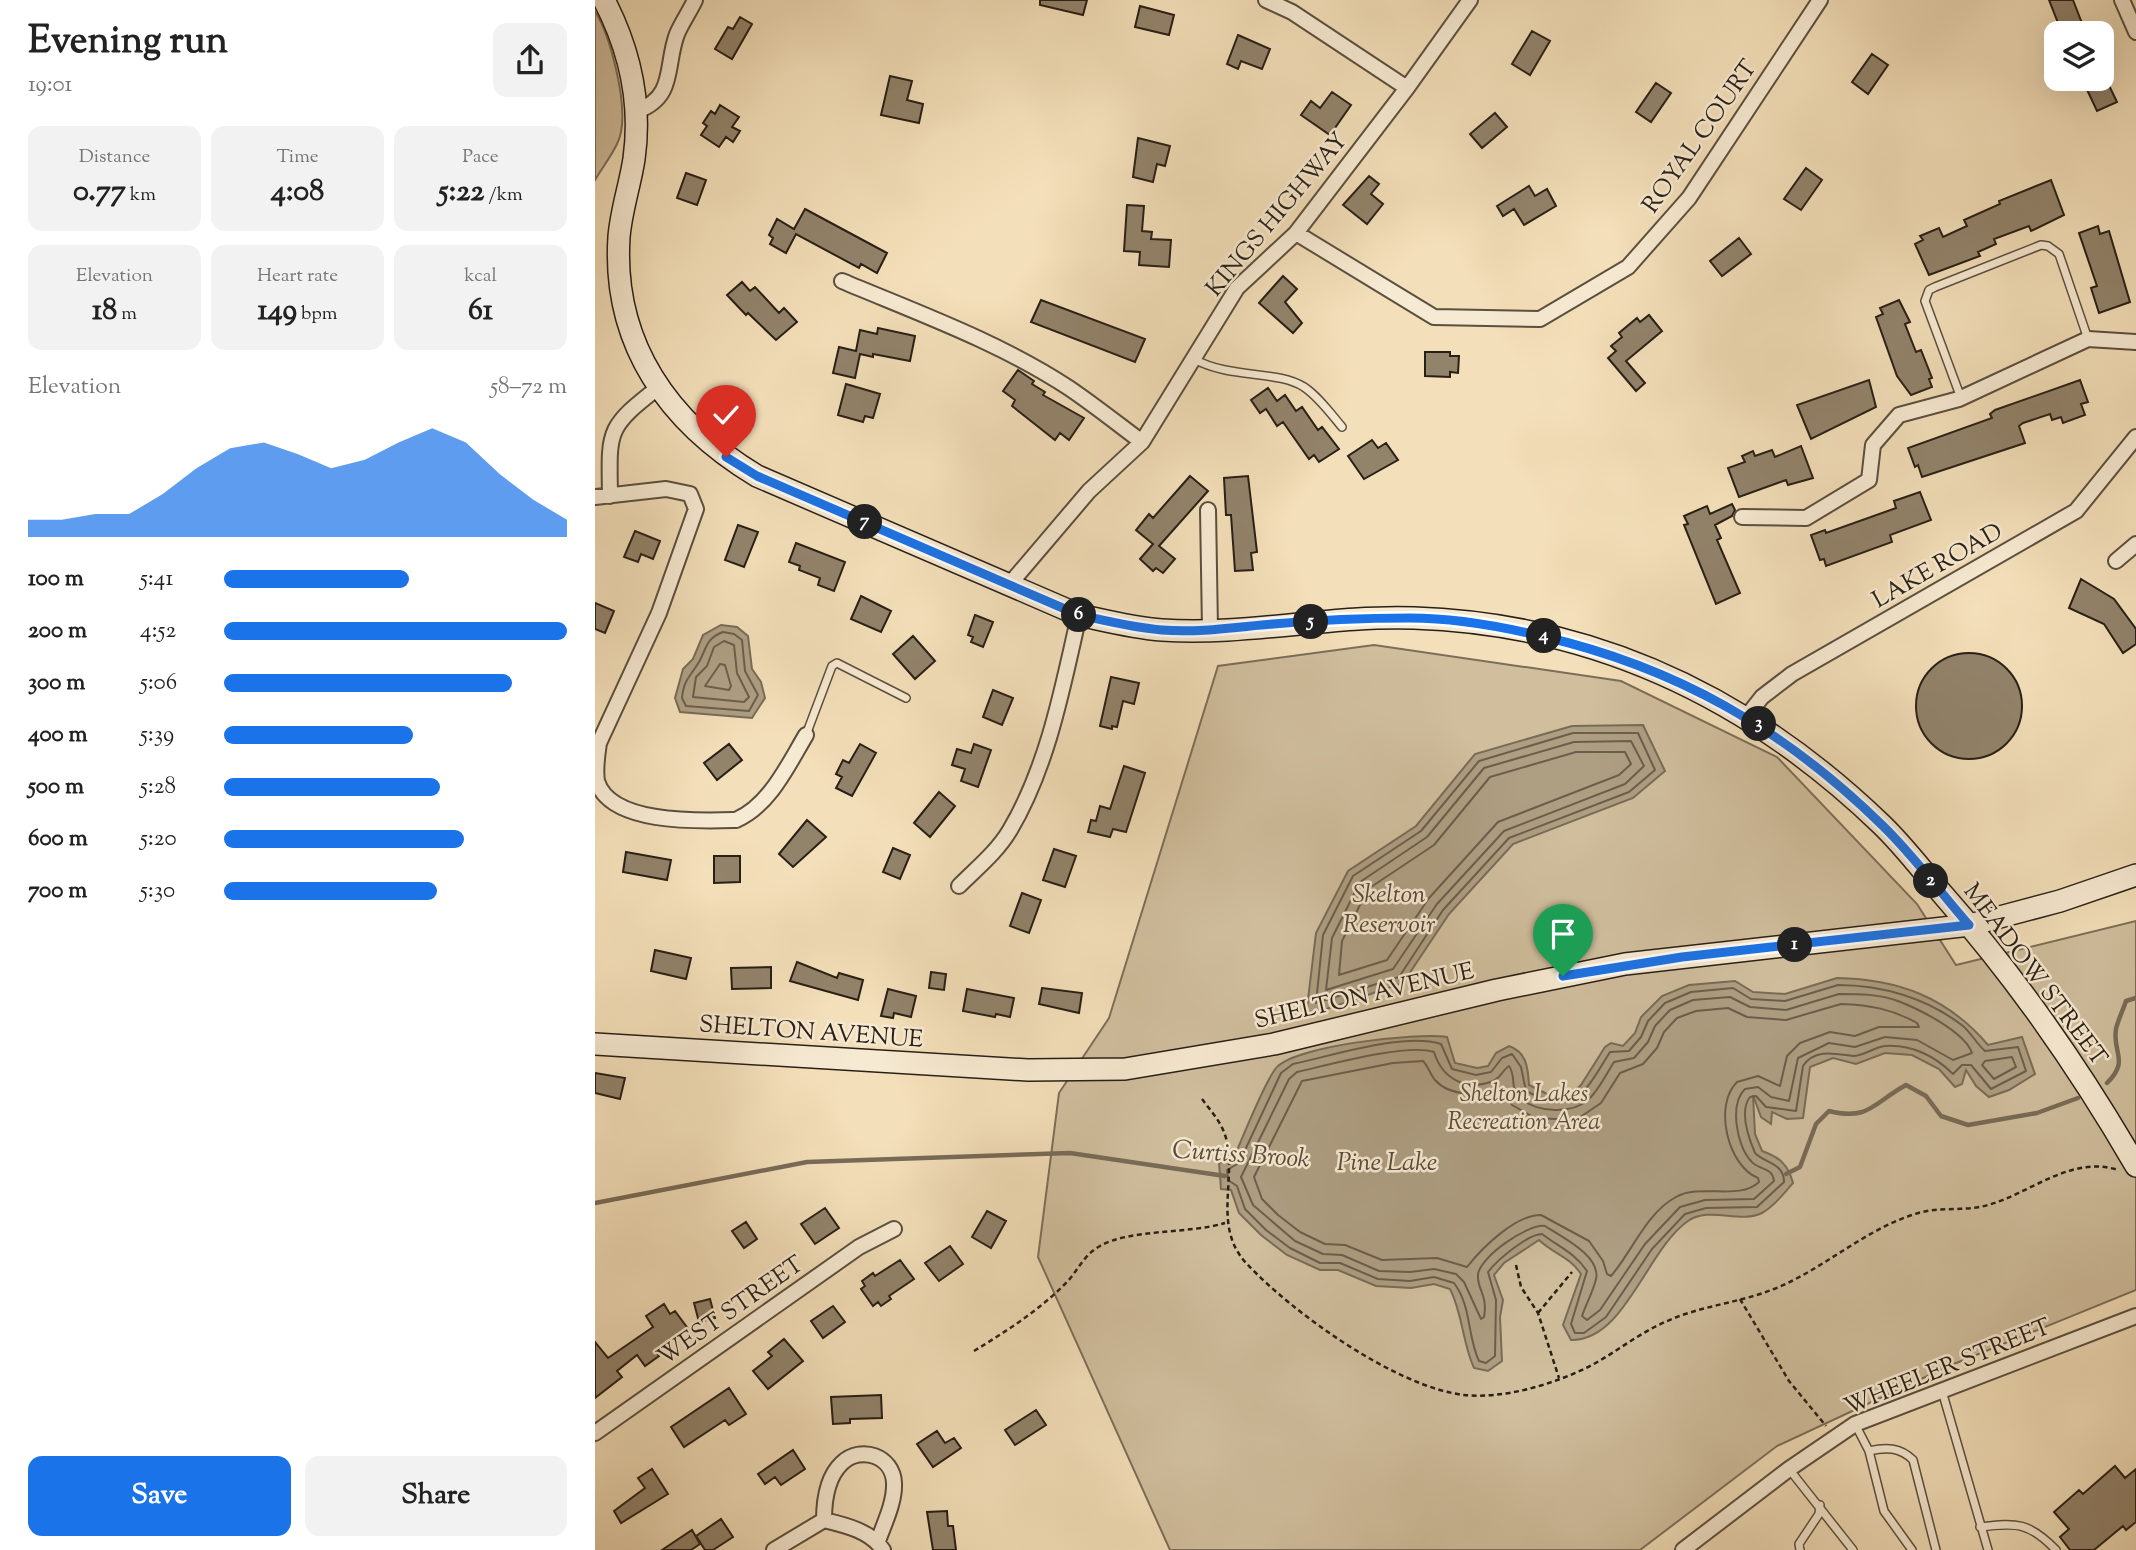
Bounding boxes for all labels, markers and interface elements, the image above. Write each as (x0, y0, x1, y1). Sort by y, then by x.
text: Evening run (28, 16, 228, 70)
map controls (2044, 21, 2114, 91)
button: layers (2044, 21, 2114, 91)
button: share (493, 23, 567, 97)
street label: ROYAL COURT (1635, 53, 1766, 221)
text: 19:01 (28, 69, 72, 102)
street label: KINGS HIGHWAY (1199, 126, 1357, 305)
text: Distance (79, 144, 150, 171)
text: Time (276, 144, 319, 171)
text: Pace (462, 144, 499, 171)
text: 0.77 (73, 171, 126, 214)
text: 4:08 (271, 171, 324, 214)
text: 5:22 (438, 171, 484, 214)
text: km (126, 182, 156, 209)
text: /km (484, 182, 523, 209)
text: Elevation (76, 263, 153, 290)
text: Heart rate (257, 263, 338, 290)
text: kcal (464, 263, 497, 290)
text: 18 (92, 290, 117, 333)
text: 149 (257, 290, 297, 333)
text: 61 (468, 290, 493, 333)
text: m (117, 301, 137, 328)
text: bpm (297, 301, 338, 328)
text: Elevation (28, 371, 121, 404)
text: 58–72 m (490, 371, 567, 404)
pin (696, 385, 756, 457)
icon: check (707, 396, 745, 434)
pin: 7 (847, 504, 883, 540)
text: 7 (860, 508, 869, 535)
street label: LAKE ROAD (1867, 516, 2009, 618)
text: 100 m (28, 563, 84, 596)
text: 5:41 (140, 563, 173, 596)
pin: 6 (1061, 598, 1097, 632)
text: 6 (1074, 601, 1083, 628)
pin: 5 (1293, 604, 1329, 640)
text: 5 (1307, 608, 1314, 635)
text: 200 m (28, 615, 87, 648)
text: 4:52 (140, 615, 176, 648)
pin: 4 (1527, 618, 1562, 654)
text: 4 (1539, 622, 1548, 649)
text: 300 m (28, 667, 85, 700)
text: 5:06 (140, 667, 177, 700)
pin: 3 (1741, 706, 1777, 742)
text: 3 (1755, 710, 1762, 737)
text: 400 m (28, 719, 88, 752)
text: 5:39 (140, 719, 174, 752)
text: 500 m (28, 771, 84, 804)
text: 5:28 (140, 771, 176, 804)
text: 600 m (28, 823, 88, 856)
text: 5:20 (140, 823, 177, 856)
pin: 2 (1913, 864, 1949, 898)
text: 2 (1926, 867, 1935, 894)
text: 700 m (28, 875, 87, 908)
text: 5:30 (140, 875, 175, 908)
water label: Skelton Reservoir (1343, 877, 1435, 944)
street label: MEADOW STREET (1954, 877, 2115, 1074)
pin (1533, 904, 1593, 976)
icon: arrive (1544, 915, 1582, 953)
pin: 1 (1777, 928, 1813, 962)
text: 1 (1791, 931, 1798, 958)
street label: SHELTON AVENUE (1251, 955, 1478, 1039)
street label: SHELTON AVENUE (698, 1008, 925, 1058)
park label: Shelton Lakes Recreation Area (1448, 1078, 1600, 1140)
water label: Curtiss Brook (1171, 1132, 1311, 1179)
water label: Pine Lake (1337, 1145, 1437, 1182)
street label: WEST STREET (651, 1248, 811, 1375)
street label: WHEELER STREET (1839, 1311, 2056, 1425)
button: Save (28, 1456, 291, 1536)
button: Share (305, 1456, 567, 1536)

